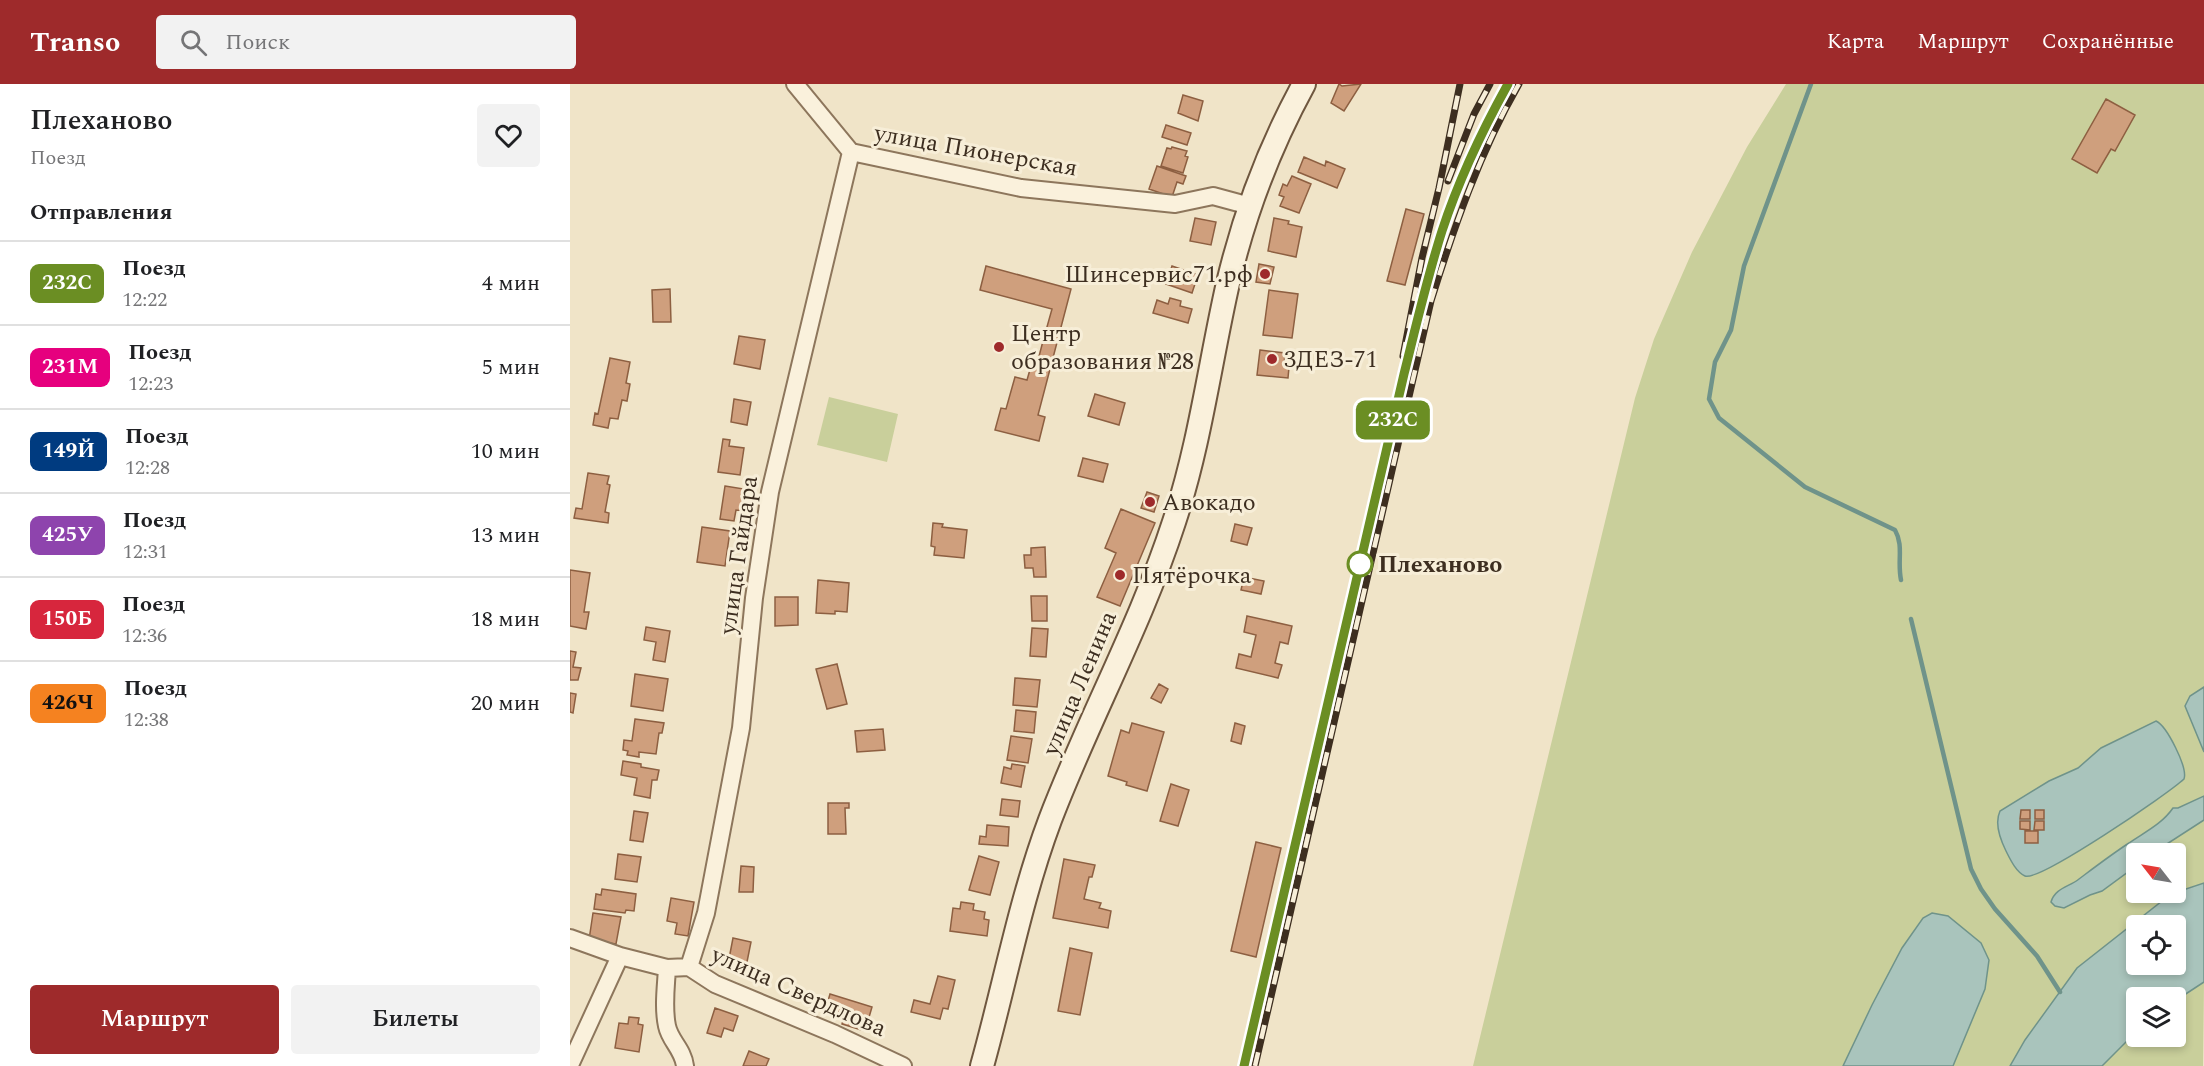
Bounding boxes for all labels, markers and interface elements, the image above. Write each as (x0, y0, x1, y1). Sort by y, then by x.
search box (156, 15, 576, 69)
text: Transo (30, 21, 120, 64)
icon: search (177, 26, 210, 59)
text: Поиск (225, 26, 290, 59)
text: Карта (1827, 26, 1884, 58)
text: Маршрут (1917, 26, 2009, 58)
text: Сохранённые (2042, 26, 2174, 58)
text: Плеханово (30, 99, 172, 142)
button: heart (477, 104, 540, 167)
street label: улица Пионерская (871, 115, 1080, 187)
text: Поезд (30, 143, 86, 173)
text: Отправления (30, 196, 172, 229)
text: Поезд (122, 252, 186, 285)
place label: Шинсервис71.рф (1064, 257, 1253, 293)
text: 232C (42, 267, 92, 299)
text: 4 мин (482, 267, 540, 300)
marker: Шинсервис71.рф (1258, 267, 1272, 281)
text: 12:22 (122, 285, 167, 315)
place label: Центр образования №28 (1011, 316, 1194, 380)
text: Поезд (128, 336, 192, 369)
marker: Центр образования №28 (992, 340, 1006, 354)
place label: 3ДЕЗ-71 (1284, 342, 1378, 378)
text: 231М (42, 351, 98, 383)
text: 5 мин (482, 351, 540, 384)
marker: 3ДЕЗ-71 (1265, 352, 1279, 366)
text: 12:23 (128, 369, 173, 399)
line badge: 232C (1351, 400, 1435, 440)
text: 232C (1368, 404, 1418, 436)
text: Поезд (125, 420, 188, 453)
text: 149Й (42, 435, 95, 467)
text: 10 мин (471, 435, 540, 468)
text: 12:28 (125, 453, 170, 483)
street label: улица Гайдара (710, 473, 768, 638)
place label: Авокадо (1162, 485, 1256, 521)
marker: Авокадо (1143, 495, 1157, 509)
text: Поезд (123, 504, 186, 537)
text: 425У (42, 519, 93, 551)
text: 13 мин (471, 519, 540, 552)
text: 12:31 (123, 537, 168, 567)
place label: Плеханово (1378, 547, 1502, 583)
marker: Плеханово (1347, 551, 1373, 577)
place label: Пятёрочка (1132, 558, 1252, 594)
marker: Пятёрочка (1113, 568, 1127, 582)
text: Поезд (122, 588, 185, 621)
text: 150Б (42, 603, 92, 635)
text: 18 мин (471, 603, 540, 636)
street label: улица Ленина (1033, 605, 1127, 762)
text: 12:36 (122, 621, 167, 651)
text: Поезд (124, 672, 187, 705)
text: 426Ч (42, 687, 94, 719)
text: 20 мин (471, 687, 540, 720)
text: 12:38 (124, 705, 169, 735)
north arrow (2126, 843, 2186, 903)
map controls (2126, 843, 2186, 1047)
button: locate (2126, 915, 2186, 975)
street label: улица Свердлова (704, 937, 892, 1047)
button: Маршрут (30, 985, 279, 1054)
button: Билеты (291, 985, 540, 1054)
button: layers (2126, 987, 2186, 1047)

